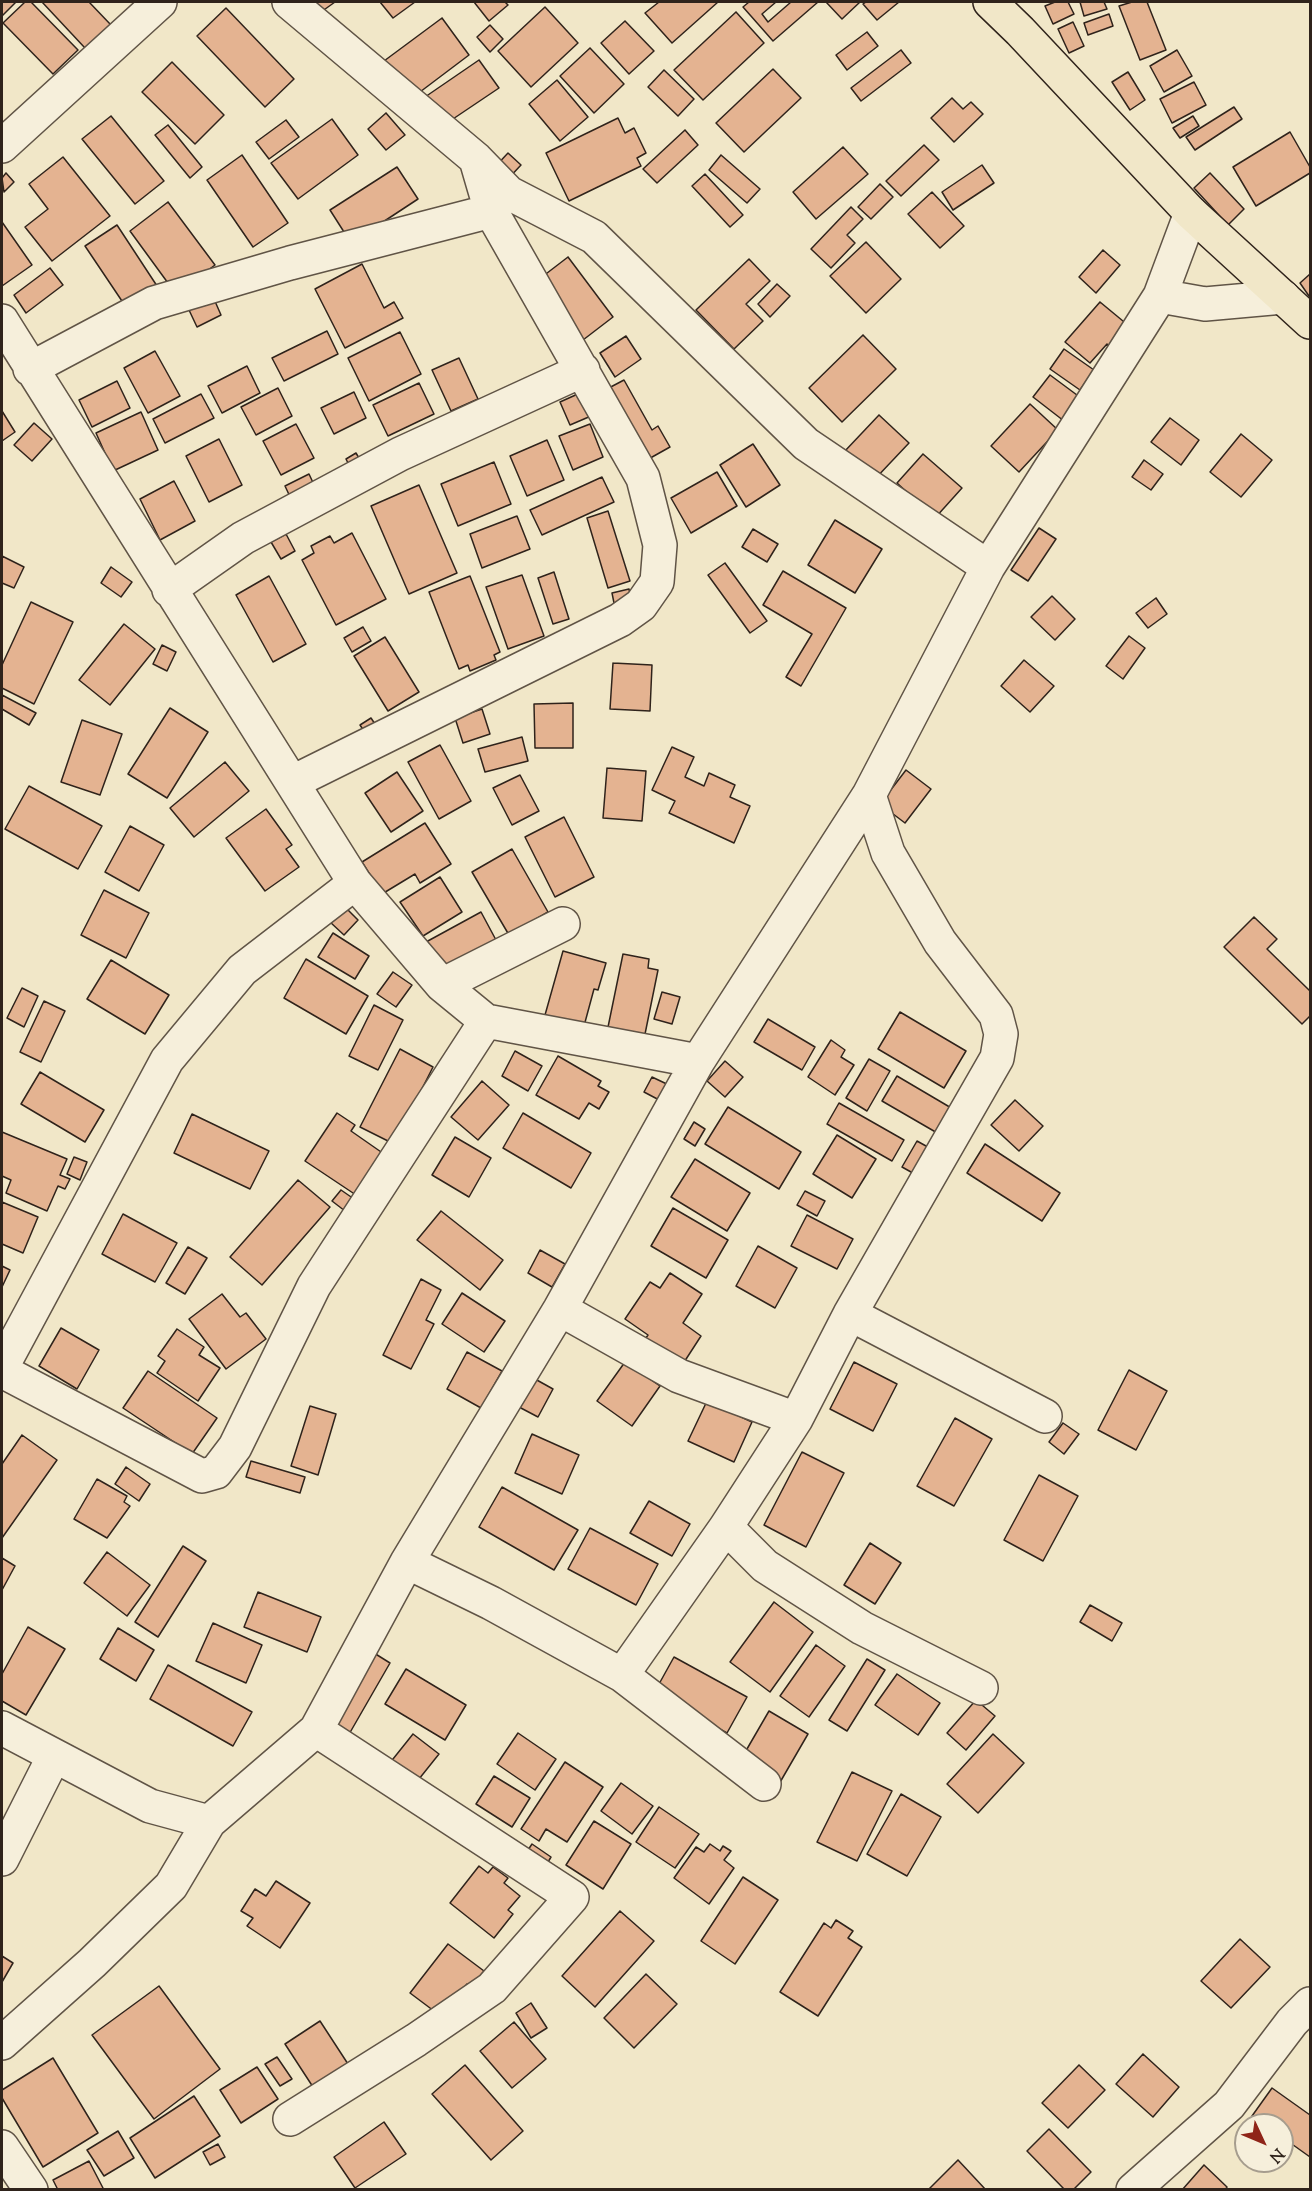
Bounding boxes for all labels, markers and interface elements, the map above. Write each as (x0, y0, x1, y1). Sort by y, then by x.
north arrow (1234, 2113, 1294, 2173)
text: N (1263, 2142, 1289, 2167)

